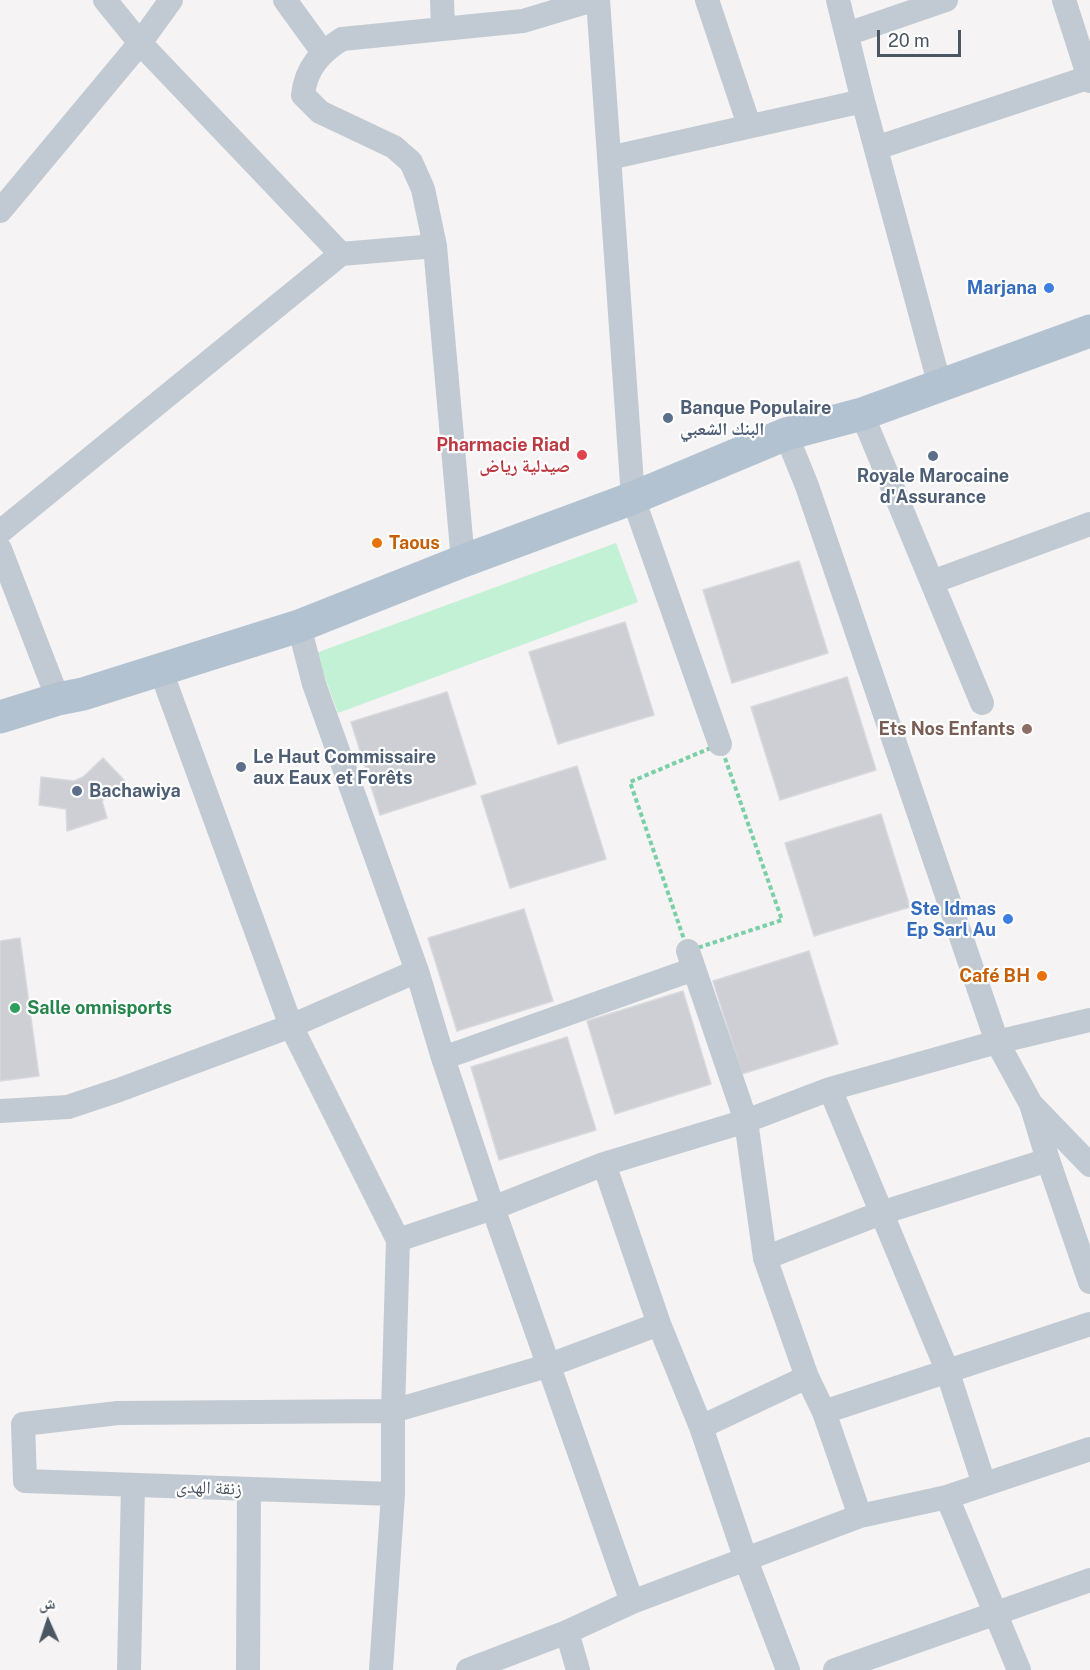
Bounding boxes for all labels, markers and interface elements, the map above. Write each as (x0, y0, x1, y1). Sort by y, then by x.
scale bar (880, 18, 964, 56)
text: 20 m (888, 30, 930, 51)
place label: Marjana (967, 277, 1037, 299)
marker: Marjana (1042, 281, 1056, 295)
place label: Banque Populaire البنك الشعبي (680, 397, 831, 440)
marker: Banque Populaire البنك الشعبي (661, 411, 675, 425)
place label: Pharmacie Riad صيدلية رياض (436, 434, 570, 476)
marker: Pharmacie Riad صيدلية رياض (575, 448, 589, 462)
marker: Royale Marocaine d'Assurance (926, 449, 940, 463)
place label: Royale Marocaine d'Assurance (857, 465, 1009, 508)
place label: Taous (389, 532, 440, 554)
marker: Taous (370, 536, 384, 550)
place label: Ets Nos Enfants (879, 718, 1015, 740)
marker: Ets Nos Enfants (1020, 722, 1034, 736)
place label: Le Haut Commissaire aux Eaux et Forêts (253, 746, 436, 789)
marker: Le Haut Commissaire aux Eaux et Forêts (234, 760, 248, 774)
place label: Bachawiya (89, 780, 181, 802)
marker: Bachawiya (70, 784, 84, 798)
place label: Ste Idmas Ep Sarl Au (906, 898, 996, 940)
marker: Ste Idmas Ep Sarl Au (1001, 912, 1015, 926)
place label: Café BH (959, 965, 1030, 987)
marker: Café BH (1035, 969, 1049, 983)
place label: Salle omnisports (27, 997, 172, 1019)
marker: Salle omnisports (8, 1001, 22, 1015)
street label: زنقة الهدى (176, 1476, 242, 1500)
north arrow (18, 1592, 78, 1652)
text: ش (38, 1594, 56, 1613)

